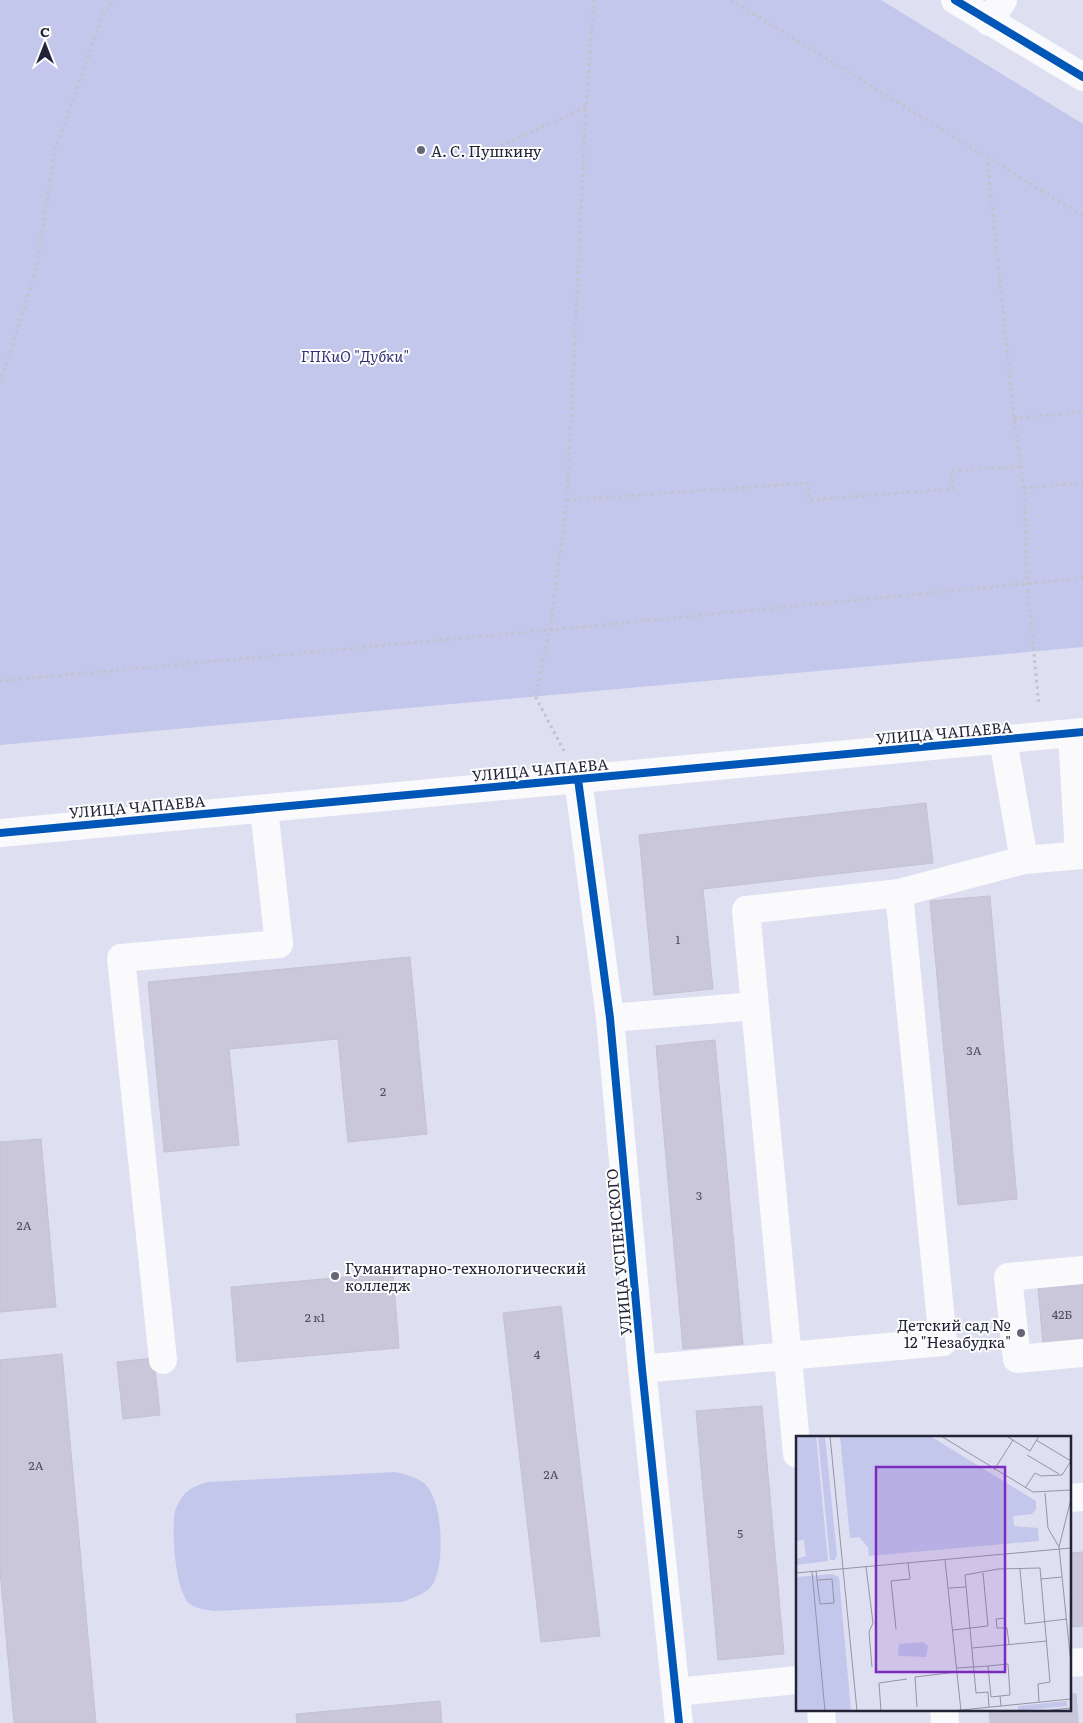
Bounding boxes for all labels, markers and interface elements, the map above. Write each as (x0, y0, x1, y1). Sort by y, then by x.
north arrow (20, 20, 70, 70)
text: С (40, 21, 50, 41)
place label: А. С. Пушкину (431, 139, 542, 162)
marker: А. С. Пушкину (415, 144, 427, 156)
park label: ГПКиО "Дубки" (301, 344, 409, 367)
street label: УЛИЦА ЧАПАЕВА (875, 715, 1013, 749)
street label: УЛИЦА ЧАПАЕВА (471, 752, 609, 786)
street label: УЛИЦА ЧАПАЕВА (68, 789, 206, 823)
house number: 1 (676, 930, 681, 948)
house number: 3А (966, 1041, 982, 1059)
house number: 2 (380, 1082, 386, 1100)
street label: УЛИЦА УСПЕНСКОГО (599, 1168, 637, 1336)
house number: 3 (696, 1186, 702, 1204)
house number: 2А (17, 1216, 32, 1234)
place label: Гуманитарно-технологический колледж (345, 1256, 586, 1296)
marker: Гуманитарно-технологический колледж (329, 1270, 341, 1282)
house number: 42Б (1052, 1305, 1072, 1323)
house number: 2 к1 (305, 1308, 325, 1326)
place label: Детский сад № 12 "Незабудка" (898, 1313, 1011, 1353)
marker: Детский сад № 12 "Незабудка" (1015, 1327, 1027, 1339)
house number: 4 (534, 1345, 541, 1363)
inset map (796, 1436, 1070, 1710)
house number: 2А (29, 1456, 44, 1474)
house number: 2А (544, 1465, 559, 1483)
house number: 5 (737, 1524, 743, 1542)

